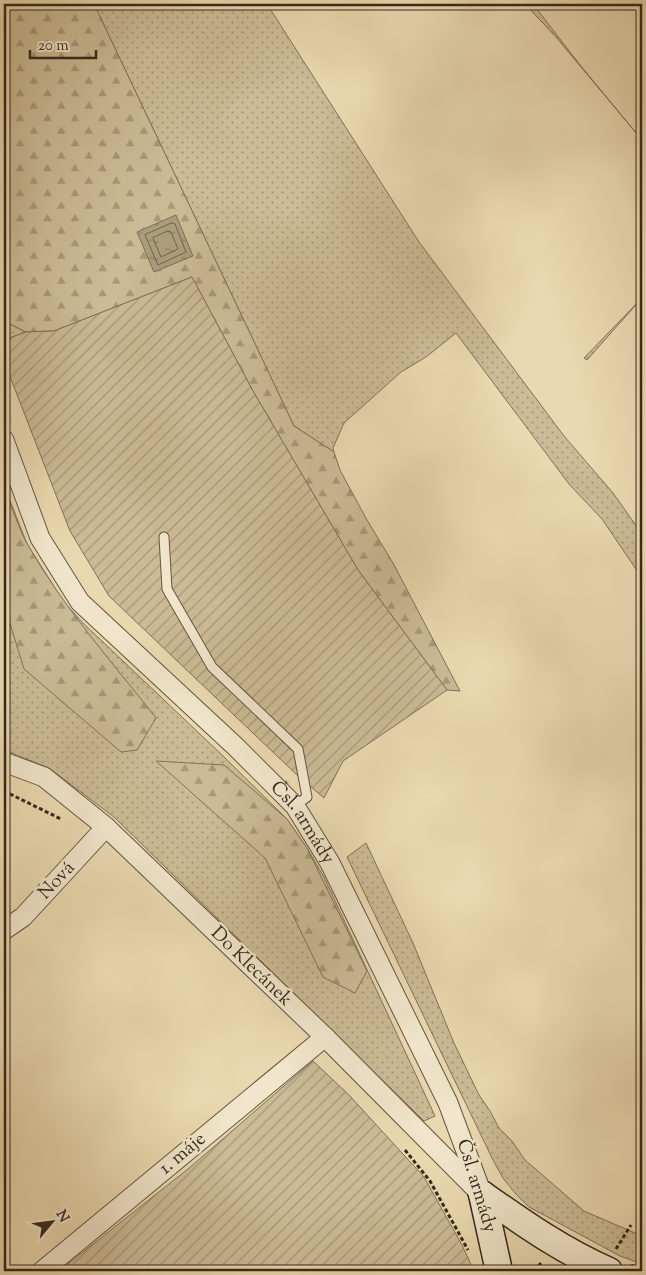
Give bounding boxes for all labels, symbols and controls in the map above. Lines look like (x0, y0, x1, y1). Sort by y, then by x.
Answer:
scale bar (30, 28, 96, 60)
text: 20 m (38, 36, 69, 57)
street label: Čsl. armády (264, 775, 341, 870)
street label: Nová (32, 856, 82, 906)
street label: Do Klecánek (204, 921, 298, 1014)
street label: 1. máje (154, 1126, 212, 1182)
street label: Čsl. armády (449, 1136, 503, 1237)
north arrow (28, 1198, 78, 1248)
text: N (50, 1207, 73, 1226)

